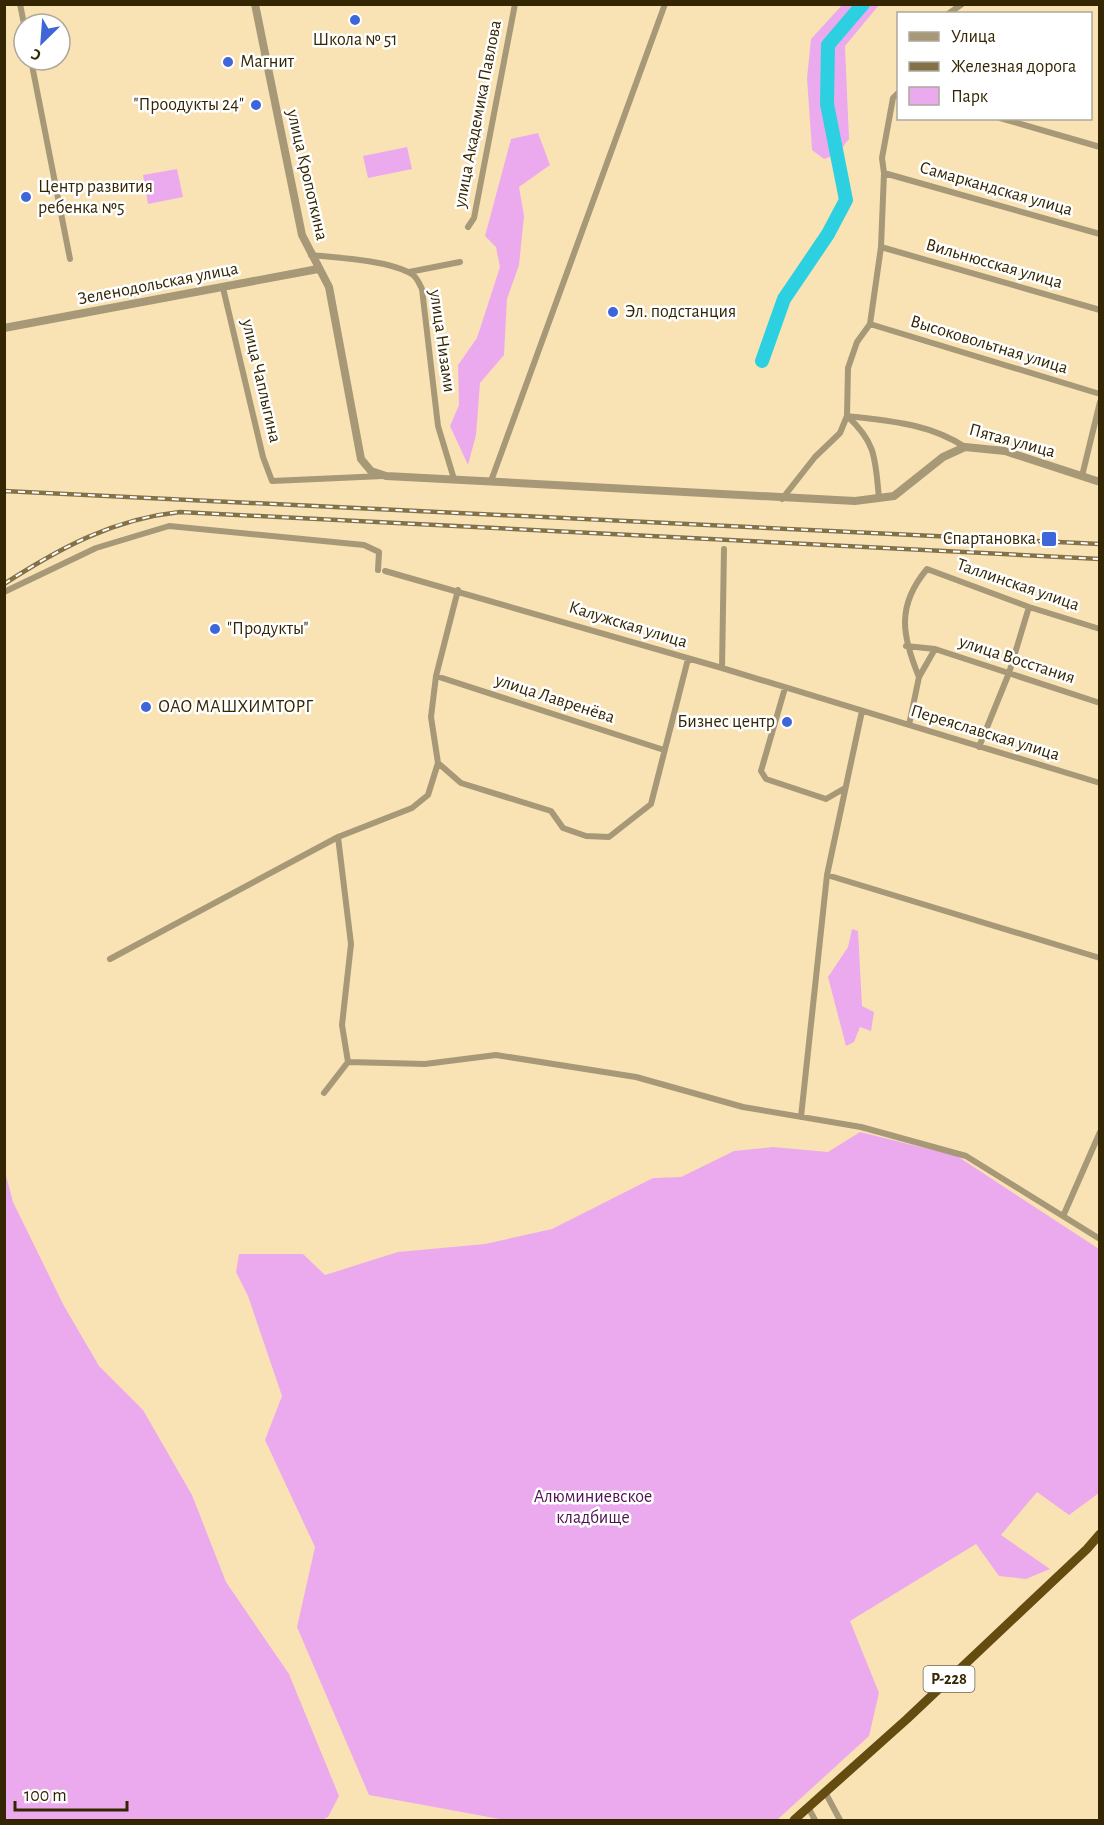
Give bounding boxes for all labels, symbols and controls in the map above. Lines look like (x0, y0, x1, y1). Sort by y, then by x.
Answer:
north arrow (12, 12, 72, 72)
legend (897, 12, 1092, 120)
marker: Школа № 51 (348, 13, 362, 27)
street label: улица Академика Павлова (451, 19, 505, 210)
text: Улица (951, 28, 996, 46)
place label: Школа № 51 (312, 31, 398, 49)
text: С (29, 46, 43, 64)
place label: Магнит (240, 53, 295, 71)
marker: Магнит (221, 55, 235, 69)
text: Железная дорога (951, 58, 1076, 76)
text: Парк (951, 88, 989, 106)
place label: "Проодукты 24" (133, 96, 244, 114)
marker: "Проодукты 24" (249, 98, 263, 112)
street label: улица Кропоткина (283, 107, 331, 242)
street label: Самаркандская улица (917, 159, 1075, 219)
place label: Центр развития ребенка №5 (38, 178, 153, 217)
marker: Центр развития ребенка №5 (19, 190, 33, 204)
street label: Вильнюсская улица (924, 236, 1064, 292)
street label: Зеленодольская улица (76, 260, 240, 308)
street label: улица Низами (426, 287, 458, 394)
place label: Эл. подстанция (625, 303, 736, 321)
marker: Эл. подстанция (606, 305, 620, 319)
street label: Высоковольтная улица (908, 312, 1070, 378)
street label: улица Чаплыгина (238, 317, 284, 444)
street label: Пятая улица (967, 421, 1057, 461)
place label: Спартановка (943, 530, 1036, 548)
marker: Спартановка (1040, 530, 1058, 548)
street label: Таллинская улица (954, 556, 1082, 614)
street label: Калужская улица (567, 598, 689, 652)
place label: "Продукты" (227, 620, 309, 638)
marker: "Продукты" (208, 622, 222, 636)
street label: улица Восстания (956, 632, 1077, 687)
street label: улица Лавренёва (492, 671, 617, 727)
place label: ОАО МАШХИМТОРГ (158, 698, 313, 716)
marker: ОАО МАШХИМТОРГ (139, 700, 153, 714)
street label: Переяславская улица (908, 702, 1062, 764)
place label: Бизнес центр (677, 713, 775, 731)
marker: Бизнес центр (780, 715, 794, 729)
park label: Алюминиевское кладбище (534, 1488, 652, 1527)
road number: Р-228 (924, 1666, 974, 1692)
scale bar (15, 1774, 128, 1812)
text: 100 m (24, 1787, 67, 1805)

